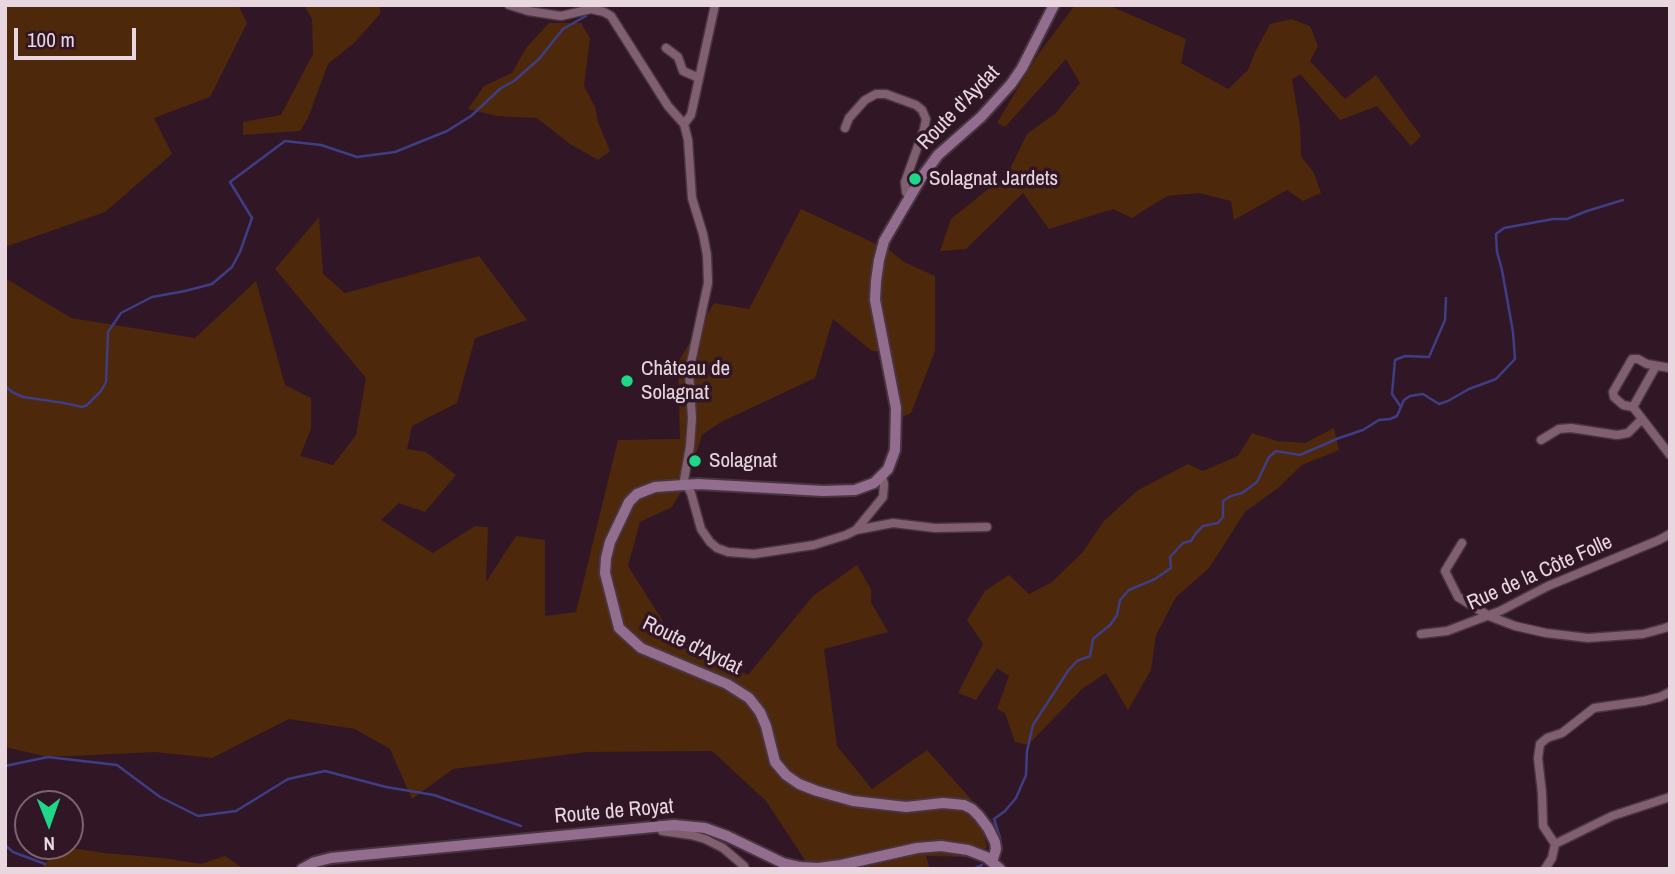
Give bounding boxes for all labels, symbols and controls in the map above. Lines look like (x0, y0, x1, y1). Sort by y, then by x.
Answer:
scale bar (18, 14, 140, 58)
text: 100 m (27, 25, 75, 54)
street label: Route d'Aydat (913, 61, 1005, 155)
place label: Solagnat Jardets (929, 166, 1058, 192)
marker: Solagnat Jardets (907, 171, 923, 187)
place label: Château de Solagnat (641, 356, 730, 406)
marker: Château de Solagnat (619, 373, 635, 389)
place label: Solagnat (709, 448, 777, 474)
marker: Solagnat (687, 453, 703, 469)
street label: Rue de la Côte Folle (1464, 530, 1616, 616)
street label: Route d'Aydat (638, 611, 746, 681)
north arrow (14, 790, 84, 860)
street label: Route de Royat (553, 794, 675, 830)
text: N (43, 831, 55, 857)

